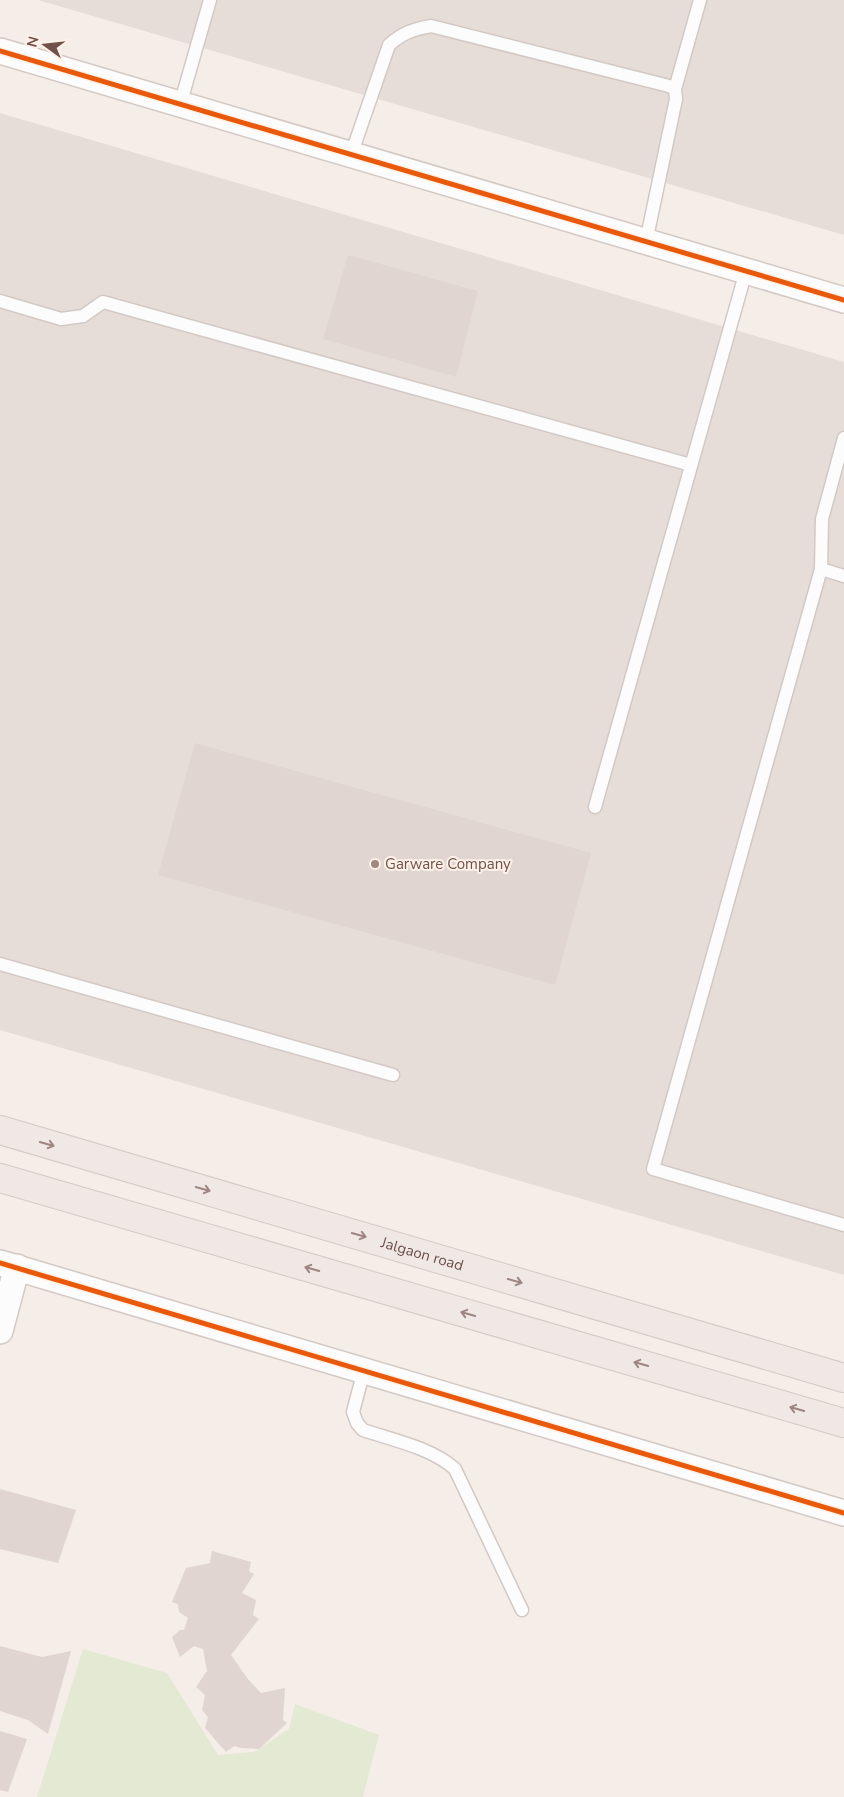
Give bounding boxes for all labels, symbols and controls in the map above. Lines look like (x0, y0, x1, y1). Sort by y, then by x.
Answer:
north arrow (20, 20, 70, 70)
text: N (22, 34, 43, 49)
place label: Garware Company (385, 854, 511, 874)
marker: Garware Company (369, 858, 381, 870)
one-way arrow (38, 1139, 54, 1149)
one-way arrow (194, 1184, 210, 1194)
one-way arrow (350, 1230, 366, 1240)
street label: Jalgaon road (378, 1232, 466, 1276)
one-way arrow (305, 1263, 321, 1273)
one-way arrow (506, 1276, 522, 1286)
one-way arrow (461, 1308, 477, 1318)
one-way arrow (634, 1359, 650, 1368)
one-way arrow (790, 1404, 806, 1414)

